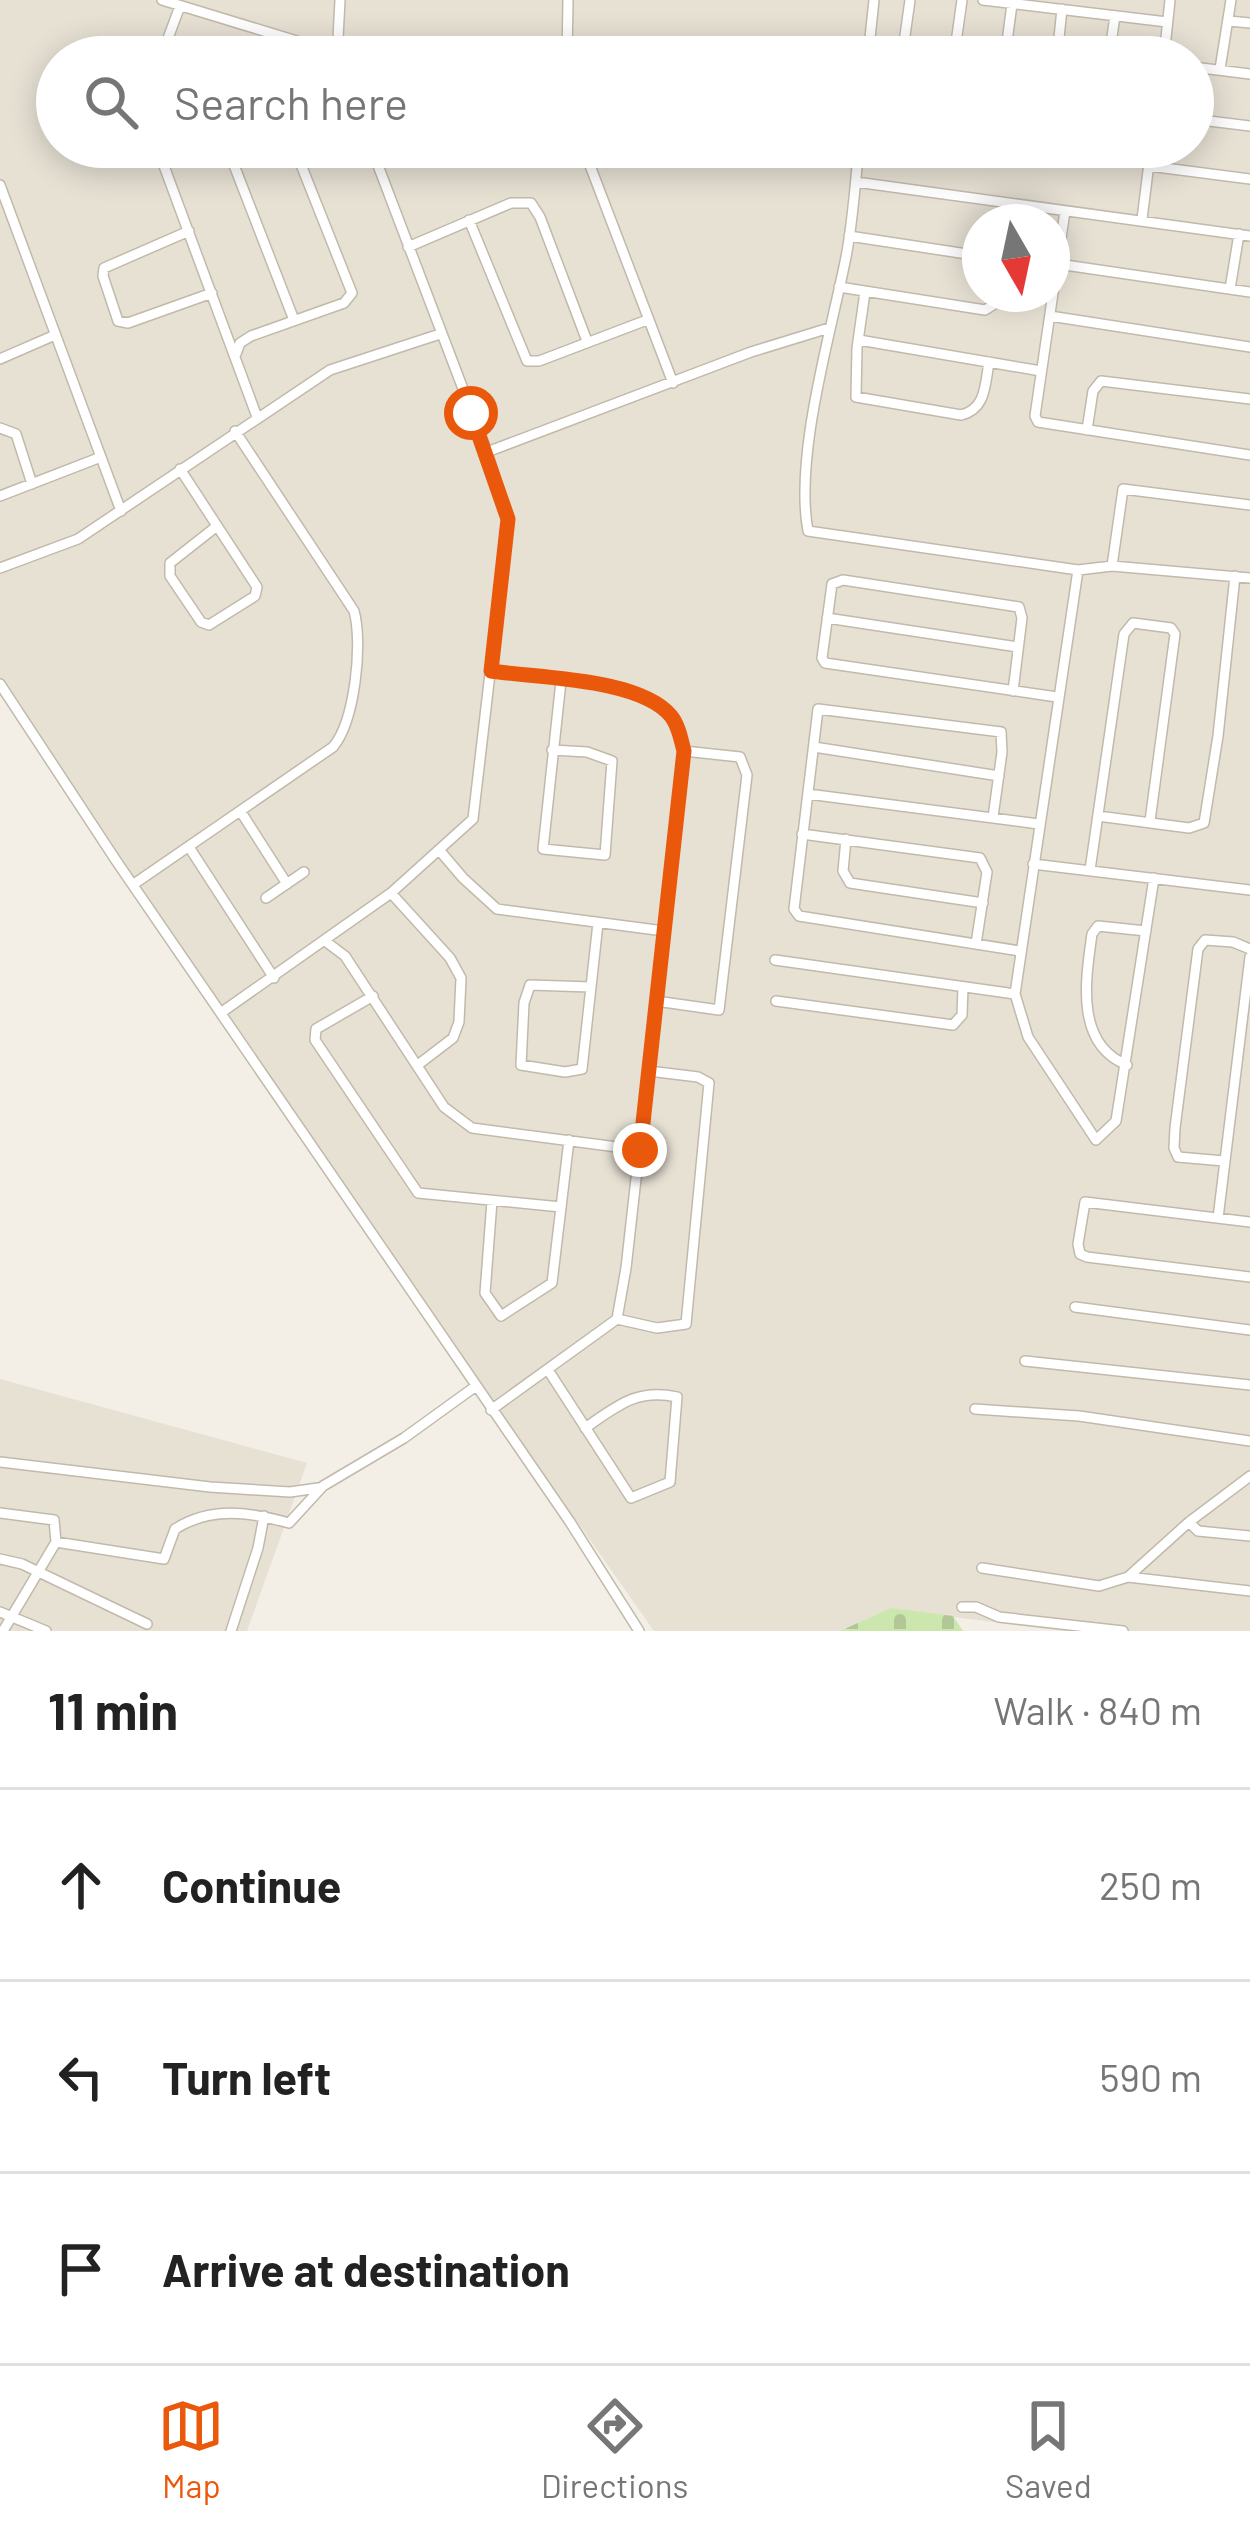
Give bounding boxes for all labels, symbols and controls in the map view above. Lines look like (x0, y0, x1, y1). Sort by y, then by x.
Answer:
search box (36, 36, 1214, 168)
icon: search (78, 69, 144, 135)
text: Search here (174, 75, 408, 129)
north arrow (962, 204, 1070, 312)
route start (444, 386, 498, 440)
route end (613, 1123, 667, 1177)
text: 11 min (48, 1679, 178, 1740)
text: Walk · 840 m (993, 1686, 1202, 1733)
icon: ahead (48, 1852, 114, 1918)
text: Continue (162, 1858, 341, 1912)
text: 250 m (1099, 1861, 1202, 1908)
icon: left (48, 2044, 114, 2110)
text: Turn left (162, 2050, 331, 2104)
text: 590 m (1100, 2053, 1202, 2100)
icon: arrive (48, 2236, 114, 2302)
text: Arrive at destination (162, 2242, 570, 2296)
tab: Map (158, 2393, 224, 2505)
tab: Directions (541, 2393, 688, 2505)
tab: Saved (1005, 2393, 1092, 2505)

